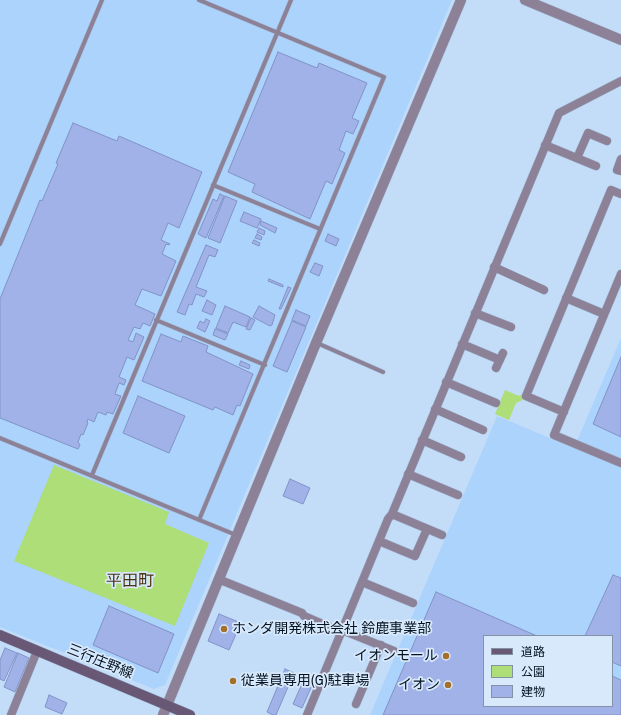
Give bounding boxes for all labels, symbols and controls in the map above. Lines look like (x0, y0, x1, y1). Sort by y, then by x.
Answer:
district label: 平田町 (106, 572, 154, 592)
place label: ホンダ開発株式会社 鈴鹿事業部 (232, 621, 431, 637)
marker: ホンダ開発株式会社 鈴鹿事業部 (219, 624, 229, 634)
legend (483, 635, 613, 707)
street label: 三行庄野線 (64, 641, 136, 683)
text: 道路 (521, 644, 545, 660)
place label: イオンモール (354, 648, 438, 664)
marker: イオンモール (441, 651, 451, 661)
text: 公園 (521, 664, 545, 680)
place label: 従業員専用(G)駐車場 (241, 673, 370, 689)
marker: 従業員専用(G)駐車場 (228, 676, 238, 686)
place label: イオン (398, 677, 440, 693)
marker: イオン (443, 680, 453, 690)
text: 建物 (521, 684, 545, 700)

